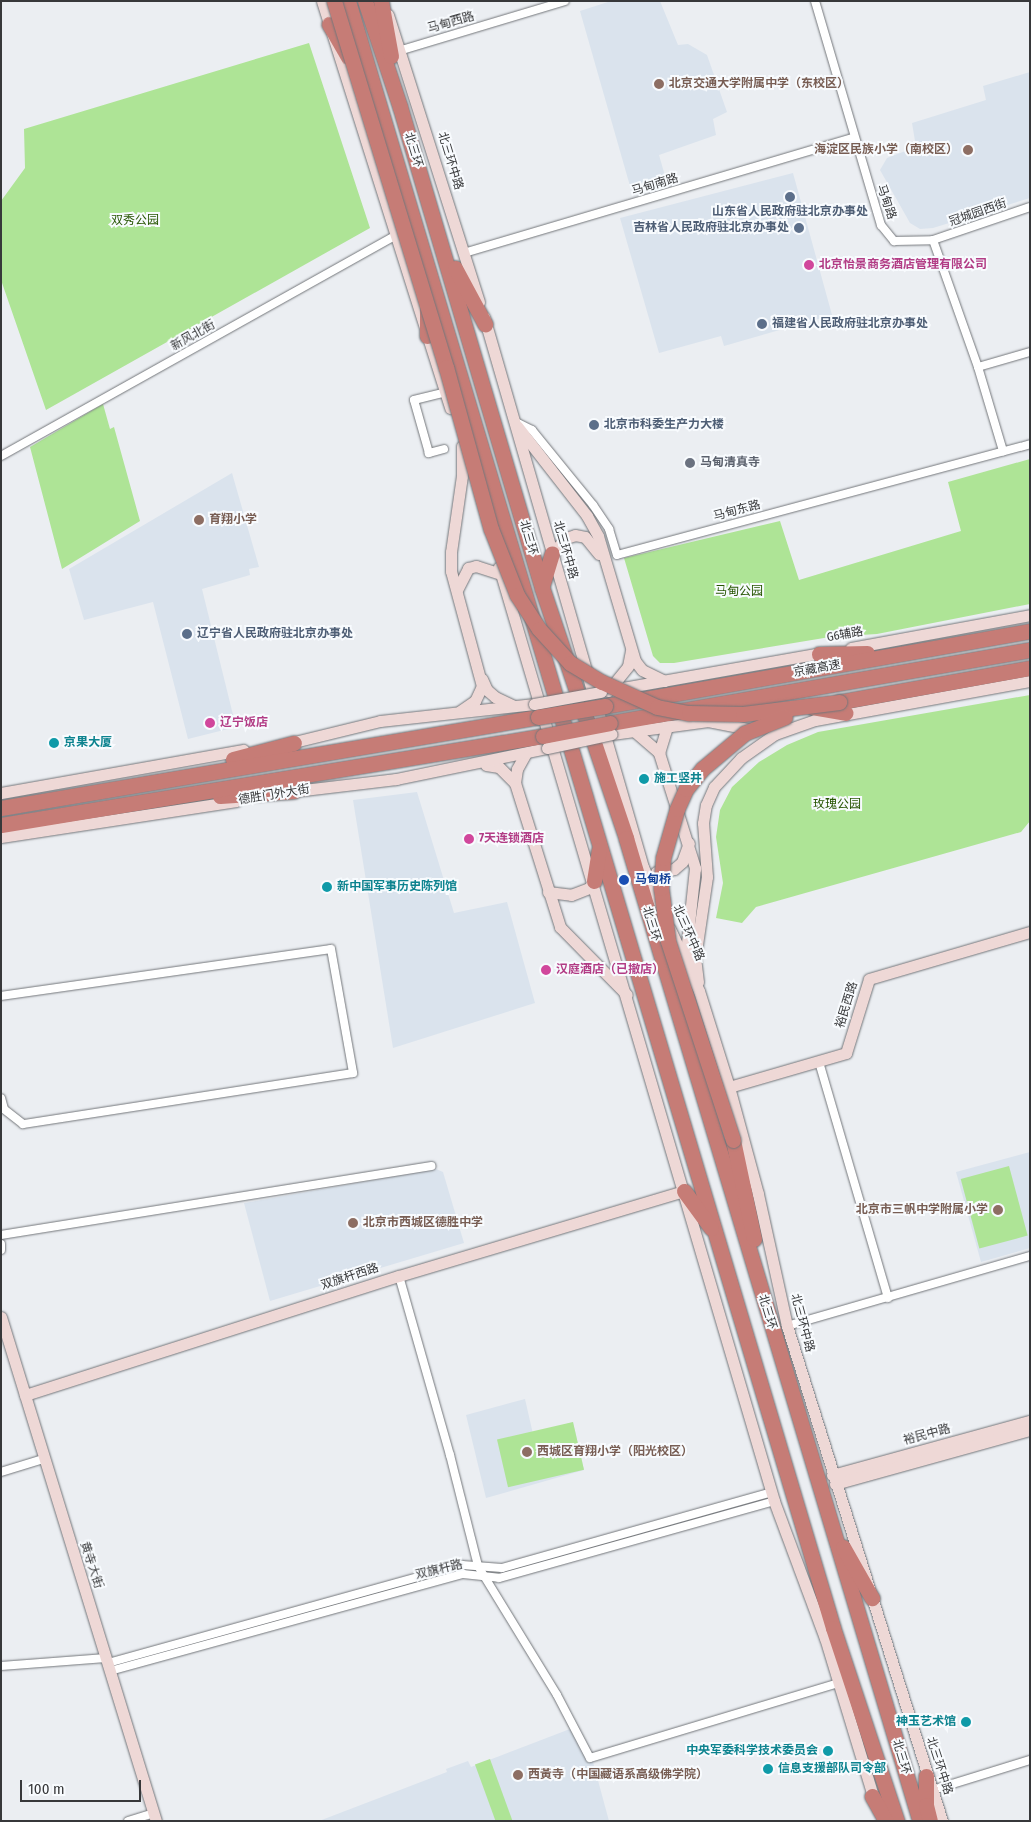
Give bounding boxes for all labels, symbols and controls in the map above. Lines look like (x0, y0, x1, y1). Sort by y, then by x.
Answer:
street label: 马甸西路 (426, 9, 476, 37)
place label: 北京交通大学附属中学（东校区） (669, 77, 849, 91)
marker: 北京交通大学附属中学（东校区） (653, 78, 665, 90)
street label: 北三环中路 (434, 130, 466, 192)
street label: 北三环 (401, 131, 425, 169)
place label: 海淀区民族小学（南校区） (814, 143, 958, 157)
marker: 海淀区民族小学（南校区） (962, 144, 974, 156)
street label: 马甸南路 (630, 171, 680, 199)
street label: 马甸路 (873, 183, 899, 221)
marker: 山东省人民政府驻北京办事处 (784, 191, 796, 203)
street label: 冠城园西街 (947, 196, 1009, 230)
place label: 山东省人民政府驻北京办事处 (712, 205, 868, 219)
park label: 双秀公园 (111, 214, 159, 228)
place label: 吉林省人民政府驻北京办事处 (633, 221, 789, 235)
marker: 吉林省人民政府驻北京办事处 (793, 222, 805, 234)
place label: 北京怡景商务酒店管理有限公司 (819, 258, 987, 272)
marker: 北京怡景商务酒店管理有限公司 (803, 259, 815, 271)
place label: 福建省人民政府驻北京办事处 (772, 317, 928, 331)
street label: 新风北街 (169, 318, 217, 354)
marker: 福建省人民政府驻北京办事处 (756, 318, 768, 330)
place label: 北京市科委生产力大楼 (604, 418, 724, 432)
marker: 北京市科委生产力大楼 (588, 419, 600, 431)
place label: 马甸清真寺 (700, 456, 760, 470)
marker: 马甸清真寺 (684, 457, 696, 469)
street label: 马甸东路 (712, 498, 762, 524)
place label: 育翔小学 (209, 513, 257, 527)
marker: 育翔小学 (193, 514, 205, 526)
street label: 北三环 (516, 519, 540, 557)
street label: 北三环中路 (550, 519, 580, 581)
park label: 马甸公园 (715, 585, 763, 599)
street label: G6辅路 (826, 625, 864, 645)
place label: 辽宁省人民政府驻北京办事处 (197, 627, 353, 641)
marker: 辽宁省人民政府驻北京办事处 (181, 628, 193, 640)
street label: 京藏高速 (792, 658, 842, 680)
place label: 辽宁饭店 (220, 716, 268, 730)
marker: 辽宁饭店 (204, 717, 216, 729)
place label: 京果大厦 (64, 736, 112, 750)
marker: 京果大厦 (48, 737, 60, 749)
place label: 施工竖井 (654, 772, 702, 786)
marker: 施工竖井 (638, 773, 650, 785)
street label: 德胜门外大街 (237, 782, 311, 808)
park label: 玫瑰公园 (813, 798, 861, 812)
place label: 7天连锁酒店 (479, 832, 544, 846)
marker: 7天连锁酒店 (463, 833, 475, 845)
marker: 马甸桥 (617, 873, 631, 887)
place label: 马甸桥 (635, 873, 671, 887)
place label: 新中国军事历史陈列馆 (337, 880, 457, 894)
marker: 新中国军事历史陈列馆 (321, 881, 333, 893)
street label: 北三环中路 (669, 903, 707, 963)
street label: 北三环 (639, 905, 663, 943)
place label: 汉庭酒店（已撤店） (556, 963, 664, 977)
marker: 汉庭酒店（已撤店） (540, 964, 552, 976)
street label: 裕民西路 (833, 980, 861, 1030)
place label: 北京市三帆中学附属小学 (856, 1203, 988, 1217)
marker: 北京市三帆中学附属小学 (992, 1204, 1004, 1216)
place label: 北京市西城区德胜中学 (363, 1216, 483, 1230)
marker: 北京市西城区德胜中学 (347, 1217, 359, 1229)
street label: 双旗杆西路 (319, 1261, 381, 1293)
street label: 北三环中路 (787, 1292, 817, 1354)
street label: 北三环 (755, 1293, 779, 1331)
street label: 裕民中路 (902, 1422, 952, 1448)
place label: 西城区育翔小学（阳光校区） (537, 1445, 693, 1459)
marker: 西城区育翔小学（阳光校区） (521, 1446, 533, 1458)
street label: 黄寺大街 (77, 1540, 105, 1590)
street label: 双旗杆路 (414, 1558, 464, 1582)
place label: 神玉艺术馆 (896, 1715, 956, 1729)
marker: 神玉艺术馆 (960, 1716, 972, 1728)
street label: 北三环中路 (923, 1735, 955, 1797)
street label: 北三环 (889, 1738, 913, 1776)
place label: 中央军委科学技术委员会 (686, 1744, 818, 1758)
marker: 中央军委科学技术委员会 (822, 1745, 834, 1757)
place label: 信息支援部队司令部 (778, 1762, 886, 1776)
marker: 信息支援部队司令部 (762, 1763, 774, 1775)
place label: 西黃寺（中国藏语系高级佛学院） (528, 1768, 708, 1782)
marker: 西黃寺（中国藏语系高级佛学院） (512, 1769, 524, 1781)
scale bar (22, 1770, 144, 1802)
text: 100 m (28, 1780, 65, 1798)

